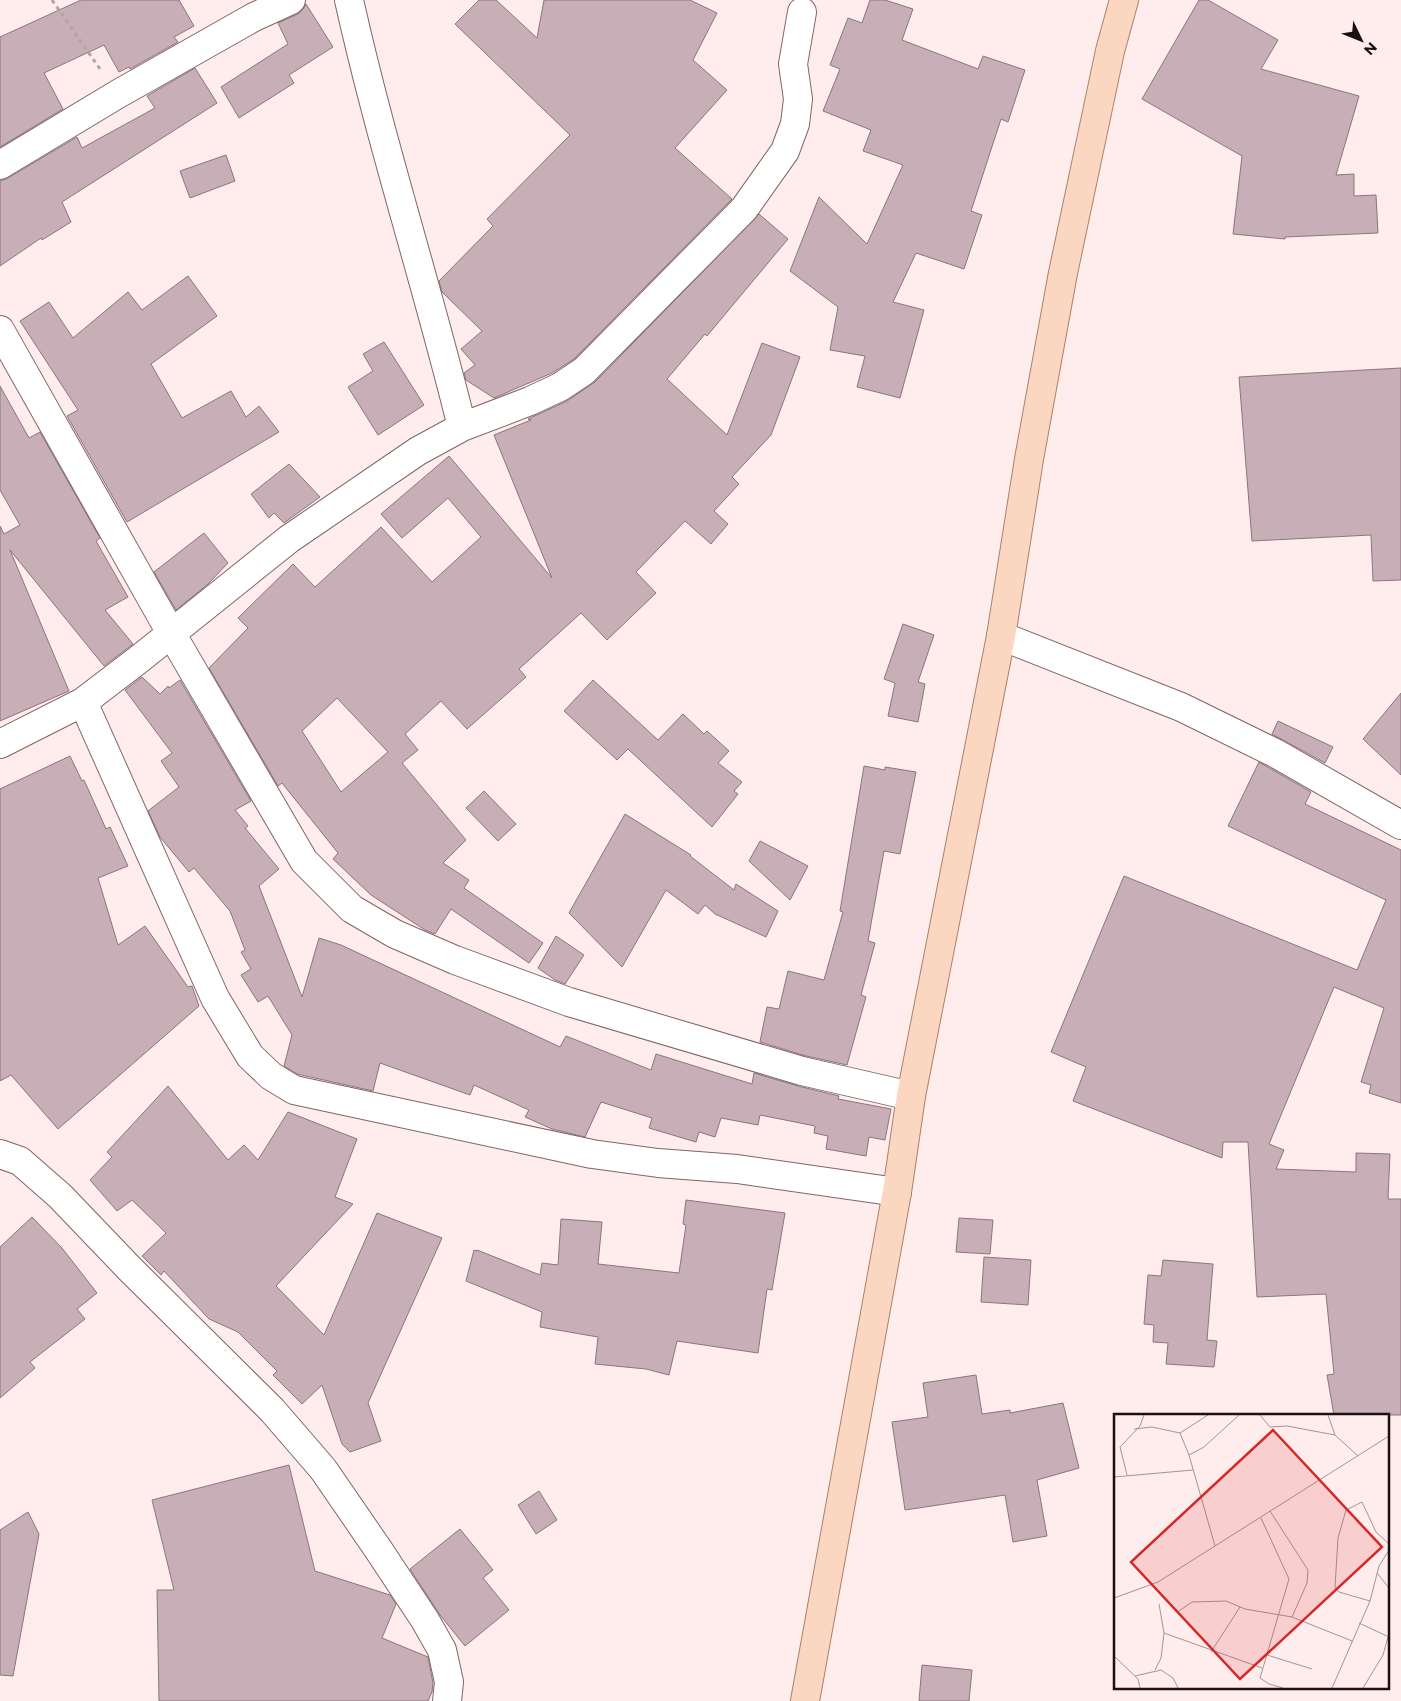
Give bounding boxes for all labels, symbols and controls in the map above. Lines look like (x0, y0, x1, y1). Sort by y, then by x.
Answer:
north arrow (1336, 15, 1386, 65)
text: N (1360, 39, 1381, 59)
inset map (1114, 1414, 1388, 1688)

